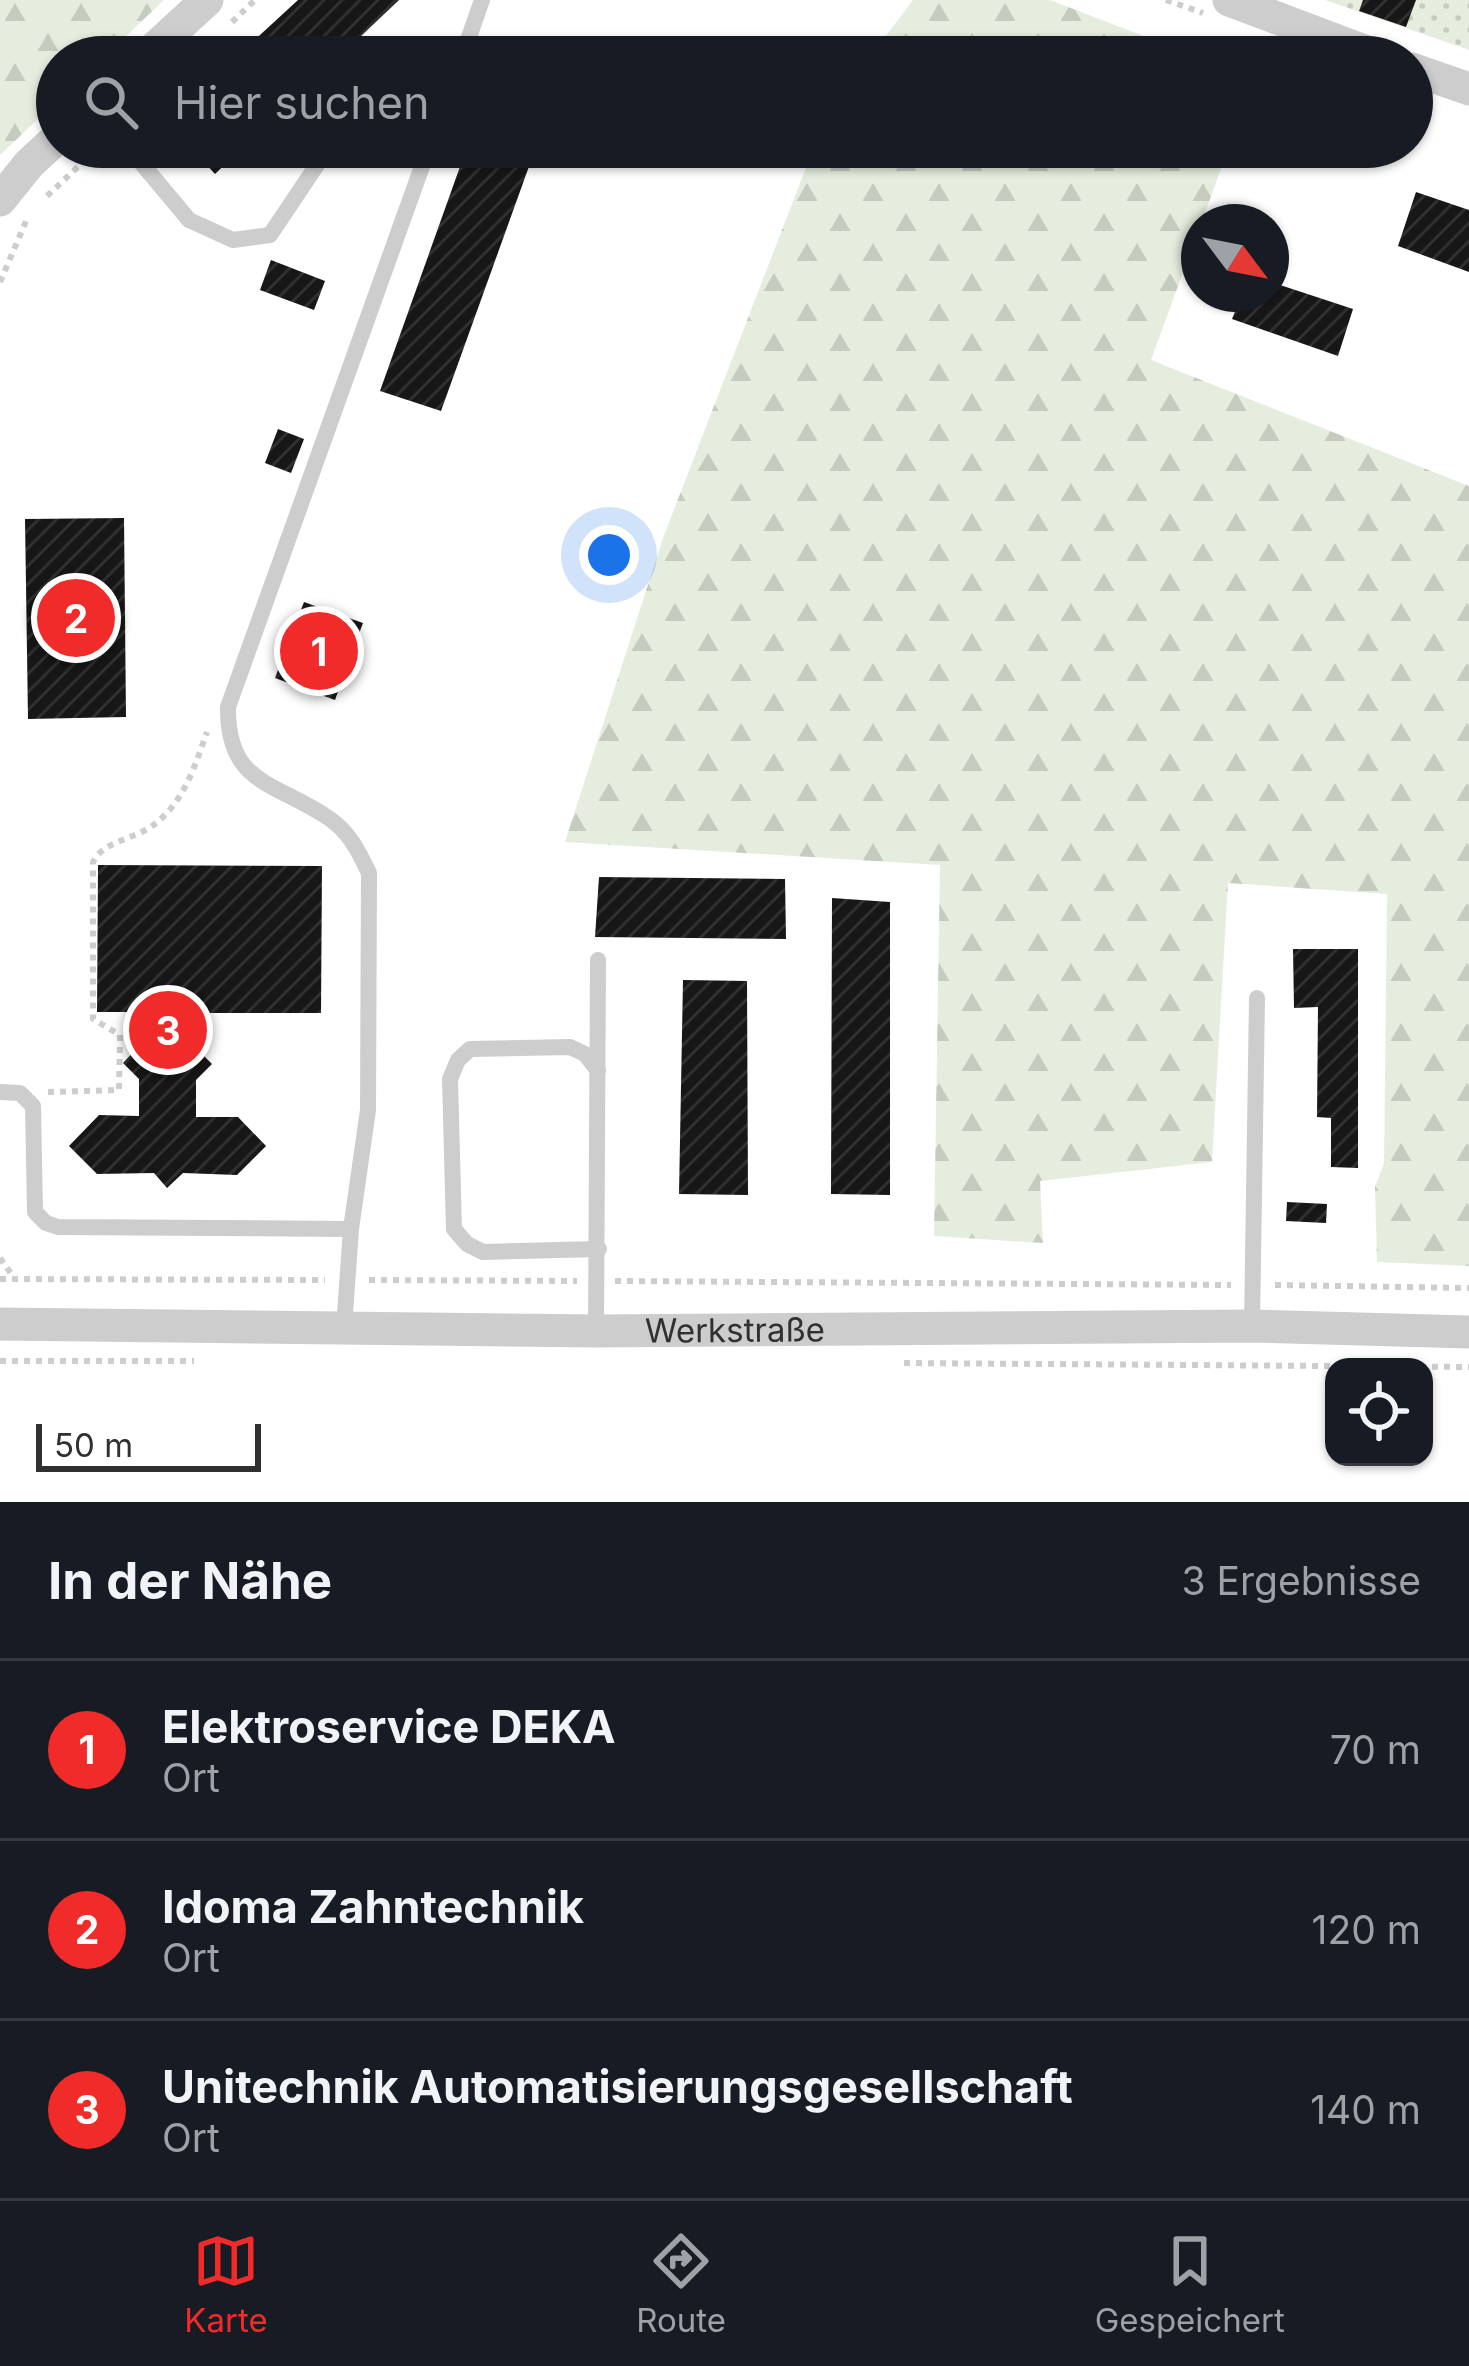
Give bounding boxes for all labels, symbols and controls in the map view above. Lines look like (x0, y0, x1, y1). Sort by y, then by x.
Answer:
search box (36, 36, 1433, 168)
icon: search (78, 69, 144, 135)
text: Hier suchen (174, 75, 430, 130)
north arrow (1181, 204, 1289, 312)
your location (579, 525, 639, 585)
pin: 2 (37, 573, 115, 663)
pin: 1 (280, 606, 358, 696)
pin: 3 (129, 985, 207, 1075)
street label: Werkstraße (645, 1309, 825, 1351)
map controls (1325, 1358, 1433, 1466)
button: locate (1325, 1358, 1433, 1466)
scale bar (36, 1418, 261, 1471)
text: 50 m (54, 1425, 133, 1465)
text: In der Nähe (48, 1550, 332, 1611)
text: 3 Ergebnisse (1182, 1557, 1421, 1604)
text: Elektroservice DEKA (162, 1699, 616, 1754)
text: 1 (79, 1726, 95, 1773)
text: 70 m (1330, 1726, 1421, 1773)
text: Ort (162, 1754, 220, 1801)
text: Idoma Zahntechnik (162, 1879, 584, 1934)
text: 2 (75, 1906, 99, 1953)
text: 120 m (1312, 1906, 1421, 1953)
text: Ort (162, 1934, 220, 1981)
text: Unitechnik Automatisierungsgesellschaft (162, 2059, 1073, 2114)
text: 3 (74, 2086, 100, 2133)
text: 140 m (1310, 2086, 1421, 2133)
text: Ort (162, 2114, 220, 2161)
tab: Karte (184, 2228, 268, 2340)
tab: Route (636, 2228, 726, 2340)
tab: Gespeichert (1095, 2228, 1285, 2340)

